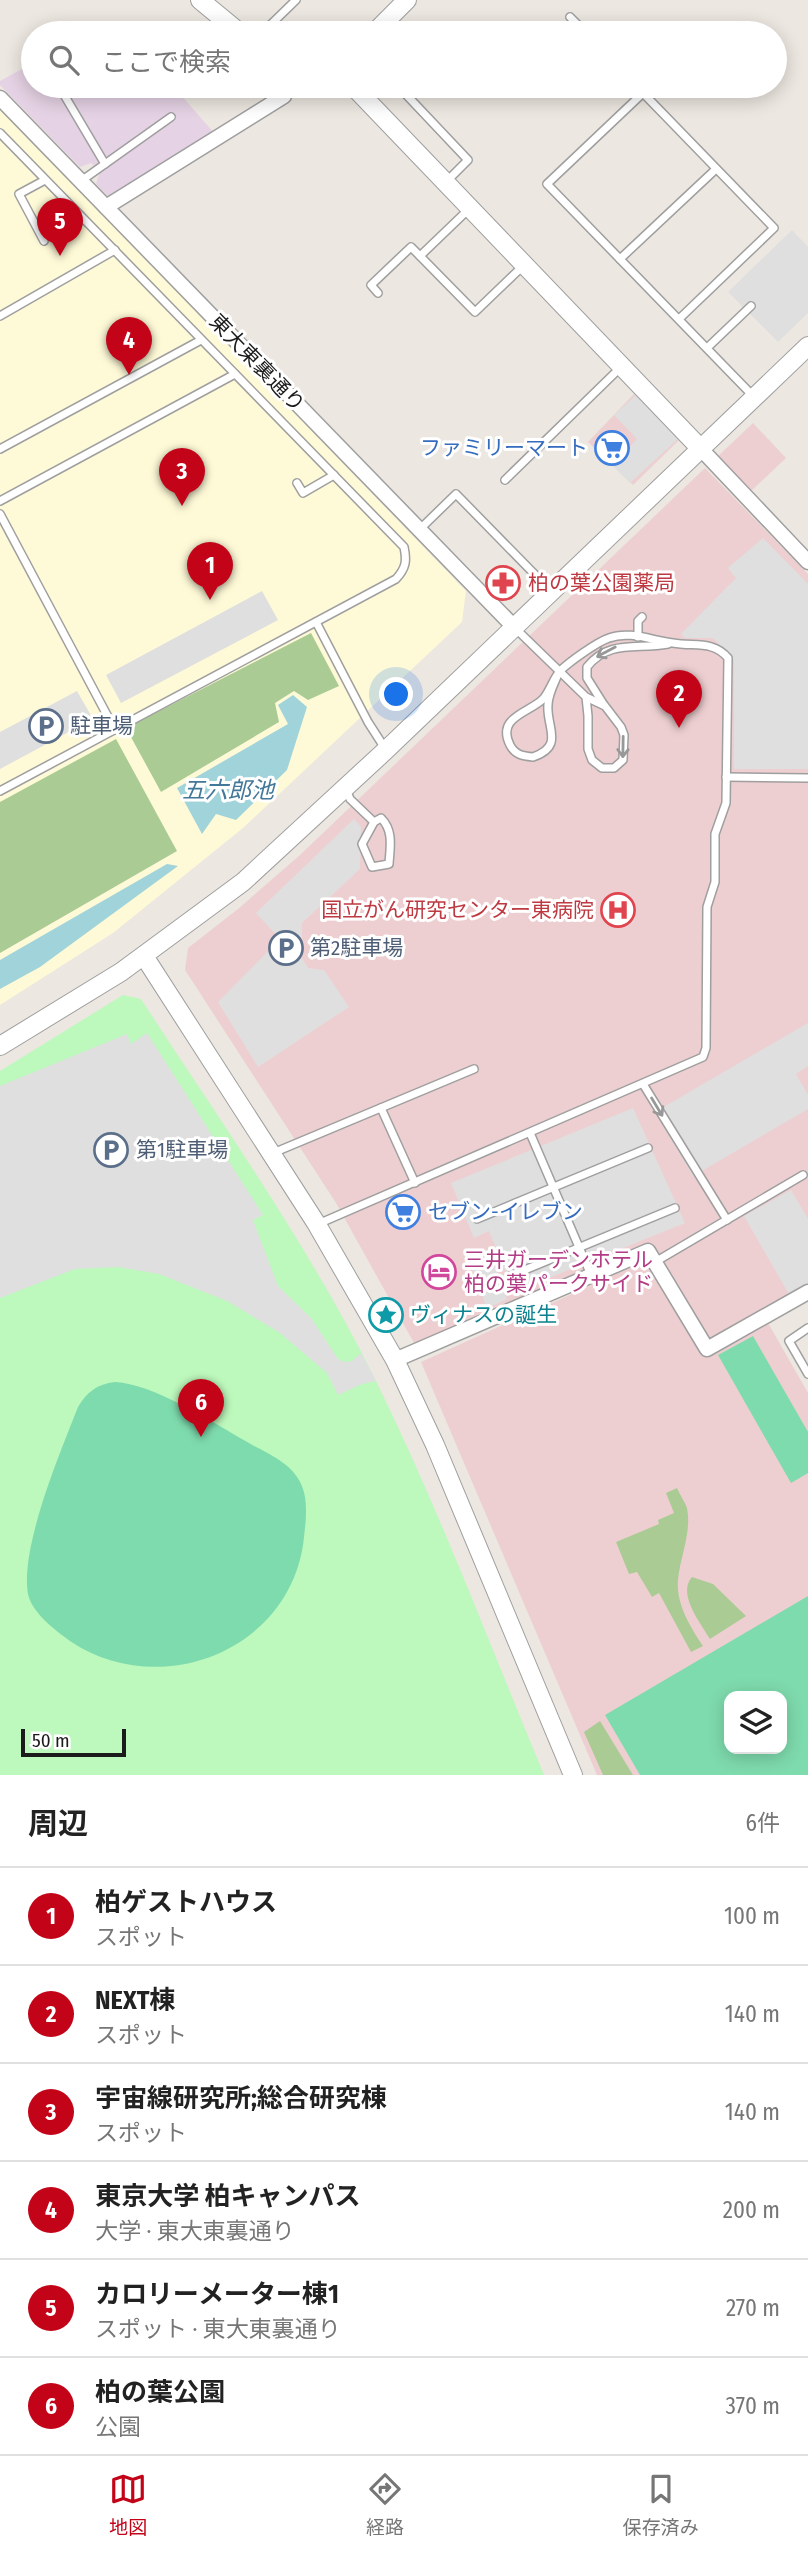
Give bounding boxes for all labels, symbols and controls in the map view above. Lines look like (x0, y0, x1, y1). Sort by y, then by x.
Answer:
search box (21, 21, 787, 98)
icon: search (45, 41, 83, 79)
text: ここで検索 (101, 47, 231, 78)
pin: 5 (37, 198, 83, 256)
street label: 東大東裏通り (204, 309, 310, 417)
pin: 4 (106, 317, 152, 375)
supermarket icon: ファミリーマート (593, 429, 631, 467)
place label: ファミリーマート (420, 435, 588, 461)
pin: 3 (159, 448, 205, 506)
pin: 1 (187, 542, 233, 600)
pharmacy icon: 柏の葉公園薬局 (484, 564, 522, 602)
place label: 柏の葉公園薬局 (528, 570, 675, 596)
one-way arrow (596, 646, 616, 660)
pin: 2 (656, 670, 702, 728)
your location (379, 677, 413, 711)
parking icon: 駐車場 (27, 707, 65, 745)
place label: 駐車場 (70, 713, 133, 739)
one-way arrow (617, 735, 630, 758)
water label: 五六郎池 (182, 776, 276, 804)
hospital icon: 国立がん研究センター東病院 (599, 891, 637, 929)
place label: 国立がん研究センター東病院 (321, 897, 594, 923)
parking icon: 第2駐車場 (267, 929, 305, 967)
place label: 第2駐車場 (310, 935, 403, 961)
one-way arrow (650, 1097, 664, 1117)
parking icon: 第1駐車場 (92, 1131, 130, 1169)
place label: 第1駐車場 (136, 1137, 228, 1163)
supermarket icon: セブン-イレブン (384, 1193, 422, 1231)
place label: セブン-イレブン (428, 1199, 583, 1225)
place label: 三井ガーデンホテル 柏の葉パークサイド (464, 1247, 653, 1297)
hotel icon: 三井ガーデンホテル 柏の葉パークサイド (420, 1253, 458, 1291)
place icon: ヴィナスの誕生 (367, 1296, 405, 1334)
place label: ヴィナスの誕生 (410, 1302, 557, 1328)
pin: 6 (178, 1379, 224, 1437)
map controls (724, 1691, 787, 1754)
button: layers (724, 1691, 787, 1754)
scale bar (21, 1726, 126, 1758)
text: 50 m (32, 1729, 70, 1752)
text: 周辺 (28, 1806, 88, 1842)
text: 6件 (746, 1809, 780, 1837)
text: 柏ゲストハウス (95, 1887, 277, 1918)
text: 1 (46, 1902, 56, 1930)
text: 100 m (724, 1902, 780, 1930)
text: スポット (95, 1923, 187, 1951)
text: NEXT棟 (95, 1985, 175, 2016)
text: 2 (46, 2000, 56, 2028)
text: 140 m (725, 2000, 780, 2028)
text: スポット (95, 2021, 187, 2049)
text: 宇宙線研究所;総合研究棟 (95, 2083, 387, 2114)
text: 3 (46, 2098, 56, 2126)
text: 140 m (725, 2098, 780, 2126)
text: スポット (95, 2119, 187, 2147)
text: 東京大学 柏キャンパス (95, 2181, 360, 2212)
text: 4 (45, 2196, 57, 2224)
text: 200 m (723, 2196, 780, 2224)
text: 大学 · 東大東裏通り (95, 2217, 295, 2245)
text: カロリーメーター棟1 (95, 2279, 339, 2310)
text: 5 (45, 2294, 57, 2322)
text: 270 m (726, 2294, 780, 2322)
text: スポット · 東大東裏通り (95, 2315, 341, 2343)
text: 柏の葉公園 (95, 2377, 225, 2408)
text: 6 (45, 2392, 57, 2420)
text: 370 m (726, 2392, 780, 2420)
text: 公園 (95, 2413, 141, 2441)
tab: 地図 (109, 2470, 147, 2539)
tab: 経路 (366, 2470, 404, 2539)
tab: 保存済み (623, 2470, 699, 2539)

